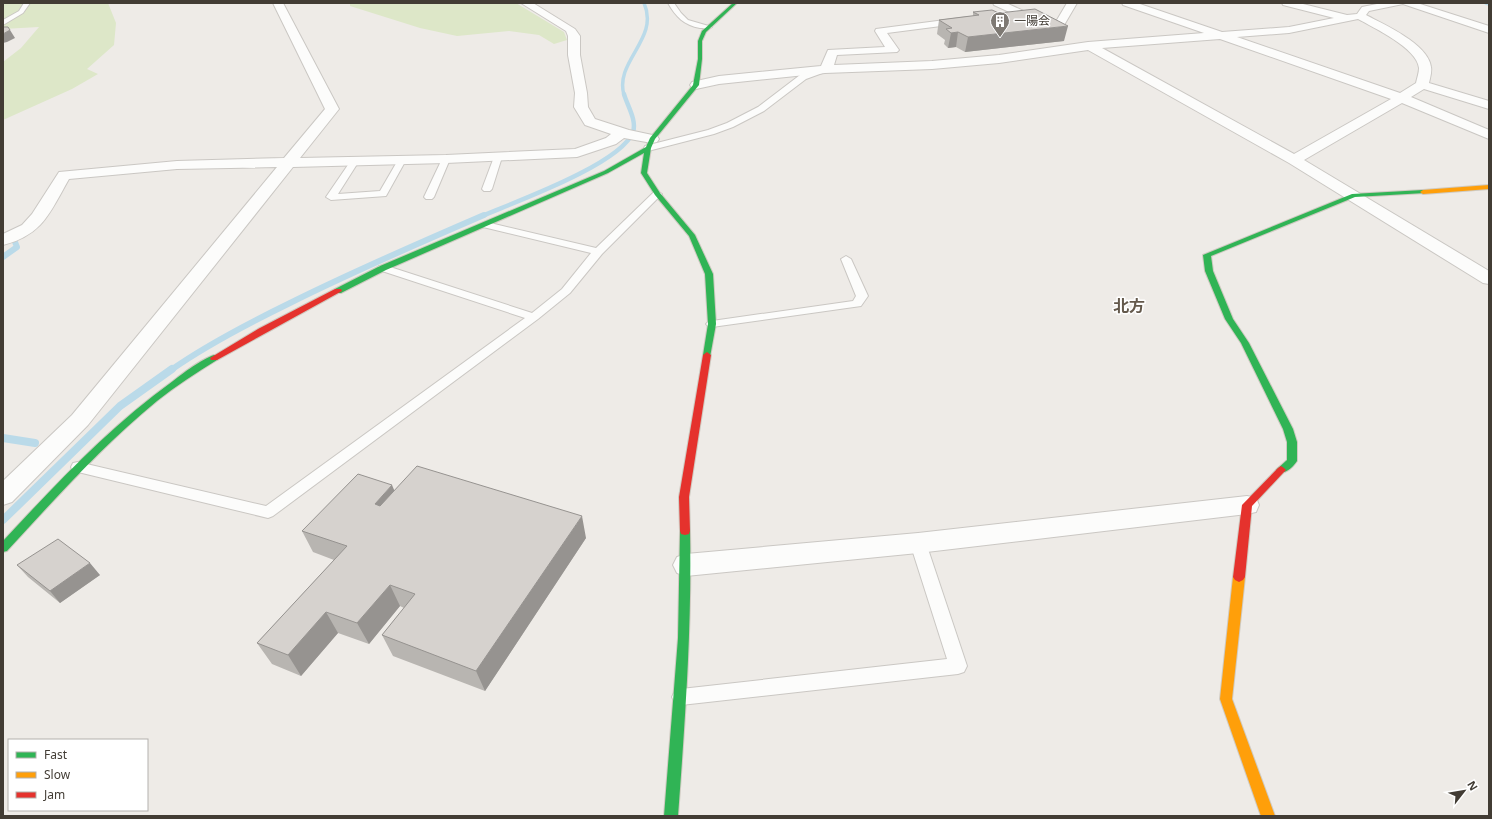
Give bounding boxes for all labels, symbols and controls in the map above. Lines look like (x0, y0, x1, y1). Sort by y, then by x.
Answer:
building icon: 一陽会 (989, 10, 1011, 38)
place label: 一陽会 (1014, 12, 1050, 29)
district label: 北方 (1113, 295, 1145, 317)
legend (8, 739, 148, 811)
text: Fast (44, 746, 68, 763)
text: Slow (44, 766, 71, 783)
north arrow (1444, 771, 1484, 811)
text: N (1464, 778, 1482, 793)
text: Jam (43, 786, 65, 803)

